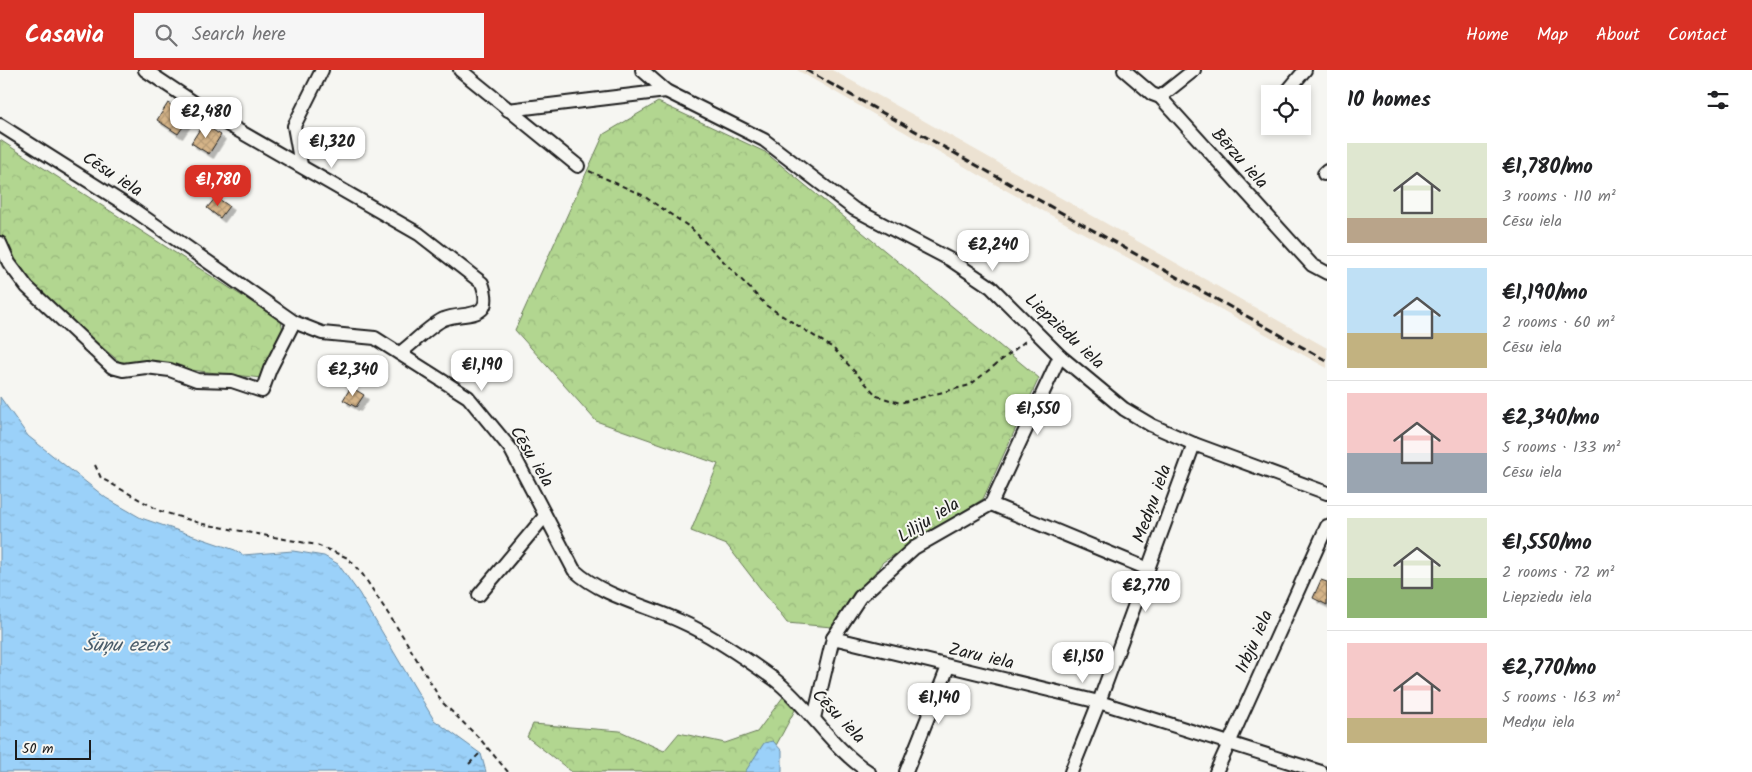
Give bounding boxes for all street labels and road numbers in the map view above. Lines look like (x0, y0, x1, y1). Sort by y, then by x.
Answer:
street label: Bērzu iela (1203, 122, 1275, 196)
street label: Cēsu iela (76, 144, 148, 206)
street label: Liepziedu iela (1017, 287, 1111, 377)
street label: Cēsu iela (501, 421, 561, 493)
street label: Medņu iela (1125, 461, 1181, 547)
street label: Liliju iela (892, 491, 966, 551)
street label: Irbju iela (1228, 606, 1282, 678)
street label: Zaru iela (945, 635, 1017, 679)
street label: Cēsu iela (804, 683, 872, 751)

